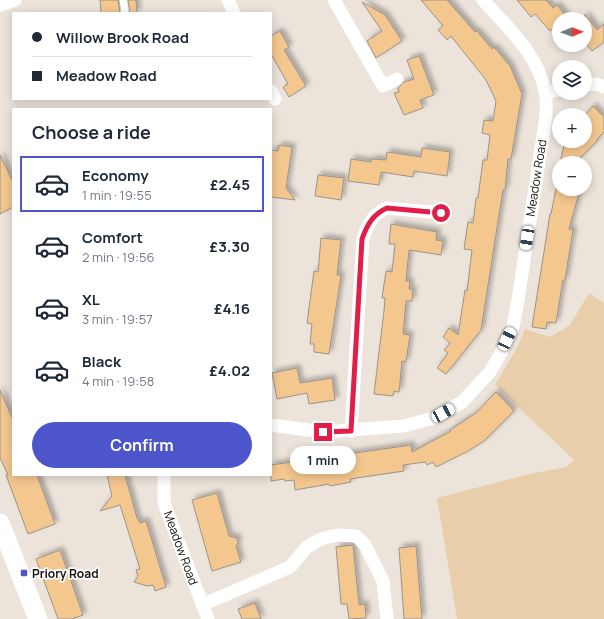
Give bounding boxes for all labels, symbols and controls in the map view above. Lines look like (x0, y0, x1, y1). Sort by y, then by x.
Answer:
north arrow (552, 12, 592, 52)
map controls (552, 12, 592, 196)
text: Willow Brook Road (56, 27, 189, 48)
button: layers (552, 60, 592, 100)
text: Meadow Road (56, 65, 157, 86)
button: + (552, 108, 592, 148)
text: Choose a ride (32, 120, 151, 144)
street label: Meadow Road (522, 138, 550, 218)
button: − (552, 156, 592, 196)
text: Economy (82, 165, 149, 186)
icon: car (34, 166, 70, 202)
text: £2.45 (210, 174, 250, 195)
text: 1 min · 19:55 (82, 186, 152, 204)
route start (432, 204, 450, 222)
car (519, 225, 535, 251)
text: Comfort (82, 227, 143, 248)
icon: car (34, 228, 70, 264)
text: £3.30 (210, 236, 250, 257)
text: 2 min · 19:56 (82, 248, 155, 266)
text: XL (82, 289, 100, 310)
icon: car (34, 290, 70, 326)
text: £4.16 (214, 298, 250, 319)
text: 3 min · 19:57 (82, 310, 153, 328)
car (496, 326, 518, 352)
text: Black (82, 351, 121, 372)
icon: car (34, 352, 70, 388)
text: £4.02 (209, 360, 250, 381)
text: 4 min · 19:58 (82, 372, 154, 390)
car (430, 402, 456, 424)
button: Confirm (32, 422, 252, 468)
route end (314, 423, 332, 441)
callout: 1 min (290, 446, 356, 474)
text: 1 min (307, 451, 339, 469)
street label: Meadow Road (160, 509, 202, 587)
place label: Priory Road (32, 565, 99, 582)
marker: Priory Road (19, 568, 29, 578)

